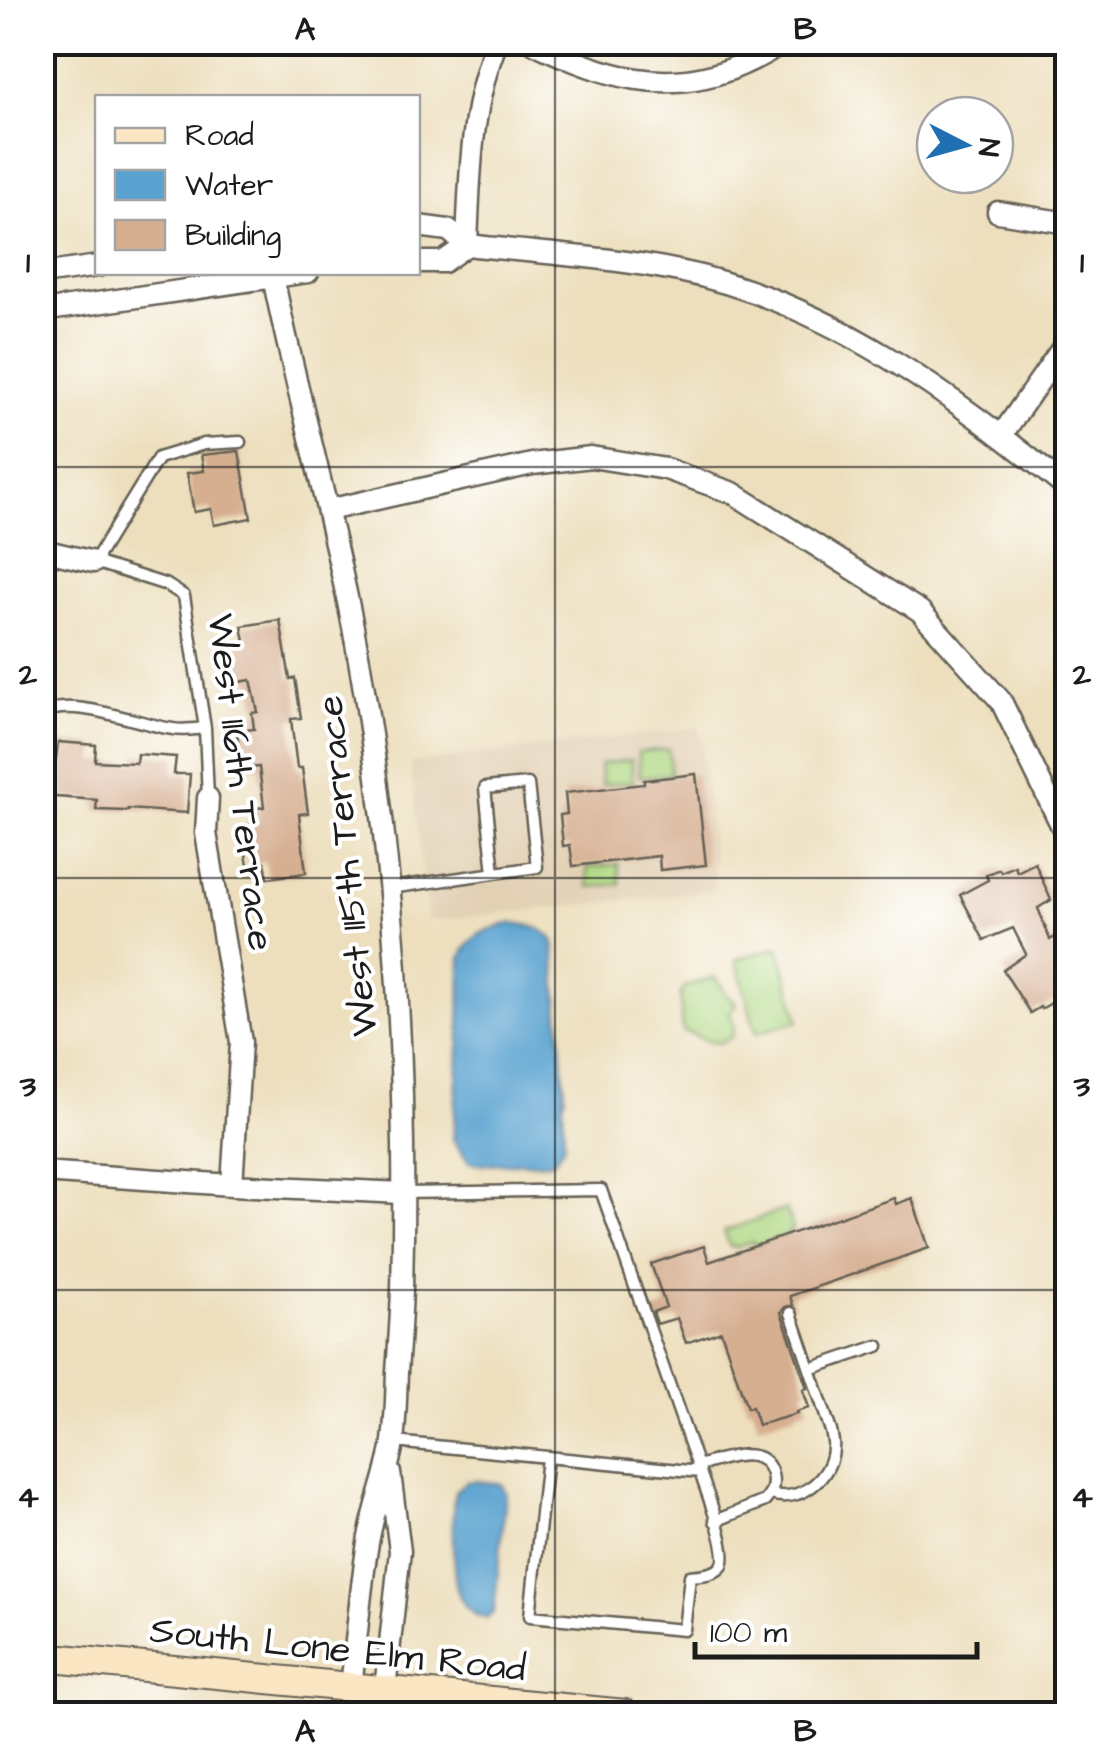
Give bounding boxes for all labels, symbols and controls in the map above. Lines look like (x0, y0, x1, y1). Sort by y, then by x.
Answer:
text: A (295, 7, 316, 52)
text: B (794, 7, 817, 52)
legend (95, 95, 420, 275)
north arrow (915, 95, 1015, 195)
text: Road (185, 115, 254, 157)
text: N (968, 137, 1009, 159)
text: Water (185, 165, 273, 207)
text: Building (185, 215, 281, 258)
text: 1 (26, 240, 30, 285)
text: 1 (1080, 240, 1084, 285)
street label: West 116th Terrace (194, 611, 286, 954)
text: 2 (18, 652, 38, 697)
text: 2 (1072, 652, 1092, 697)
street label: West 115th Terrace (304, 693, 392, 1039)
text: 3 (19, 1064, 37, 1109)
text: 3 (1073, 1064, 1091, 1109)
text: 4 (17, 1475, 39, 1520)
text: 4 (1071, 1475, 1093, 1520)
scale bar (695, 1597, 978, 1659)
street label: South Lone Elm Road (147, 1604, 528, 1696)
text: 100 m (710, 1612, 788, 1654)
text: A (295, 1709, 316, 1754)
text: B (794, 1709, 817, 1754)

